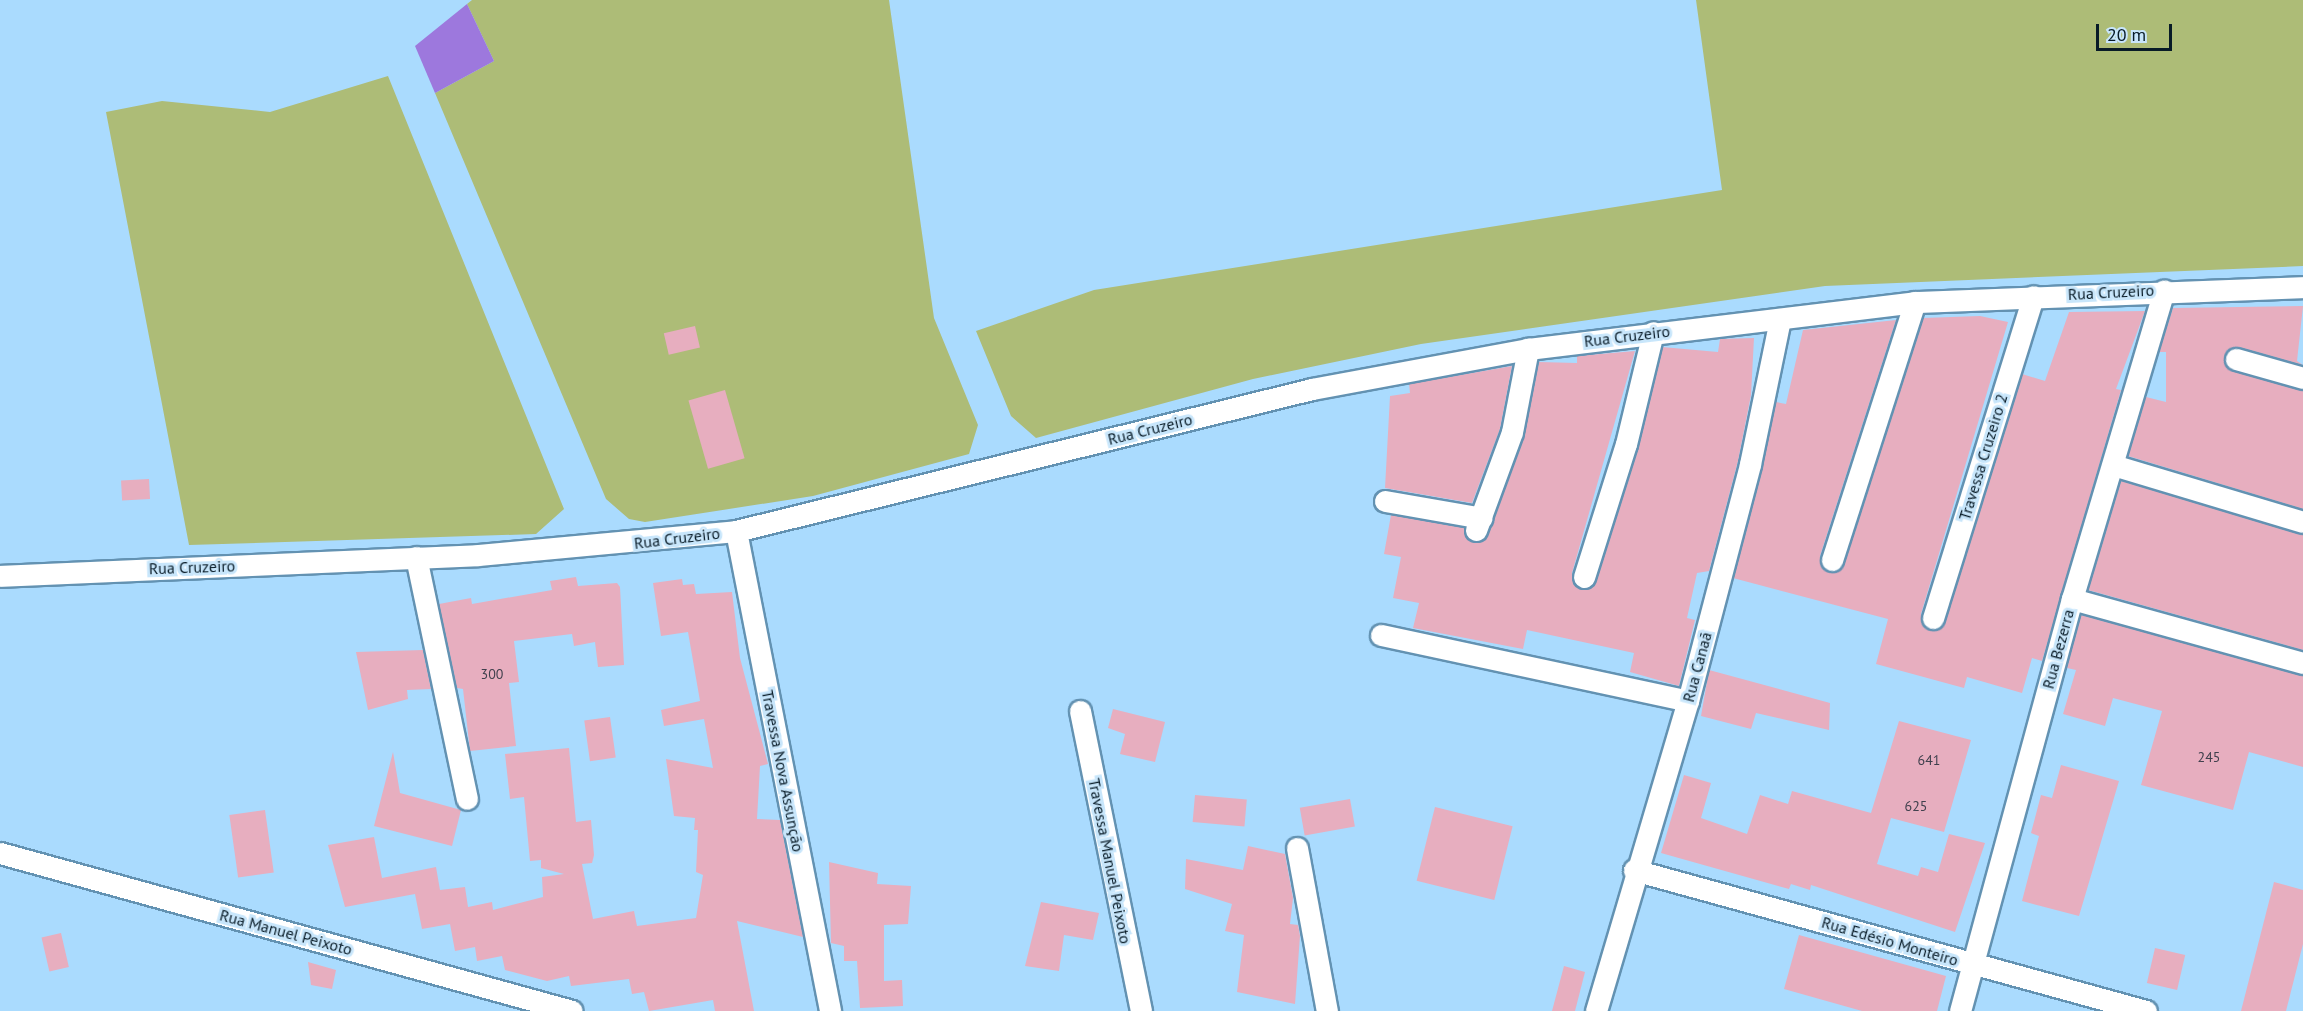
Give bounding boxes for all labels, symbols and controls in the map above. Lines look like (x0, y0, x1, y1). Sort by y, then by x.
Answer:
scale bar (2099, 12, 2176, 50)
text: 20 m (2107, 23, 2146, 46)
street label: Rua Cruzeiro (2067, 280, 2155, 304)
street label: Rua Cruzeiro (1583, 321, 1671, 351)
street label: Travessa Cruzeiro 2 (1955, 391, 2011, 523)
street label: Rua Cruzeiro (1106, 409, 1194, 449)
street label: Rua Cruzeiro (633, 523, 721, 553)
street label: Rua Cruzeiro (148, 556, 236, 578)
street label: Rua Bezerra (2038, 607, 2078, 691)
street label: Rua Canaã (1678, 630, 1716, 704)
house number: 300 (481, 666, 503, 682)
street label: Travessa Nova Assunção (758, 688, 808, 854)
house number: 245 (2198, 749, 2220, 765)
house number: 641 (1918, 752, 1940, 768)
street label: Travessa Manuel Peixoto (1085, 777, 1135, 945)
house number: 625 (1905, 798, 1927, 814)
street label: Rua Manuel Peixoto (218, 905, 354, 959)
street label: Rua Edésio Monteiro (1820, 912, 1960, 970)

